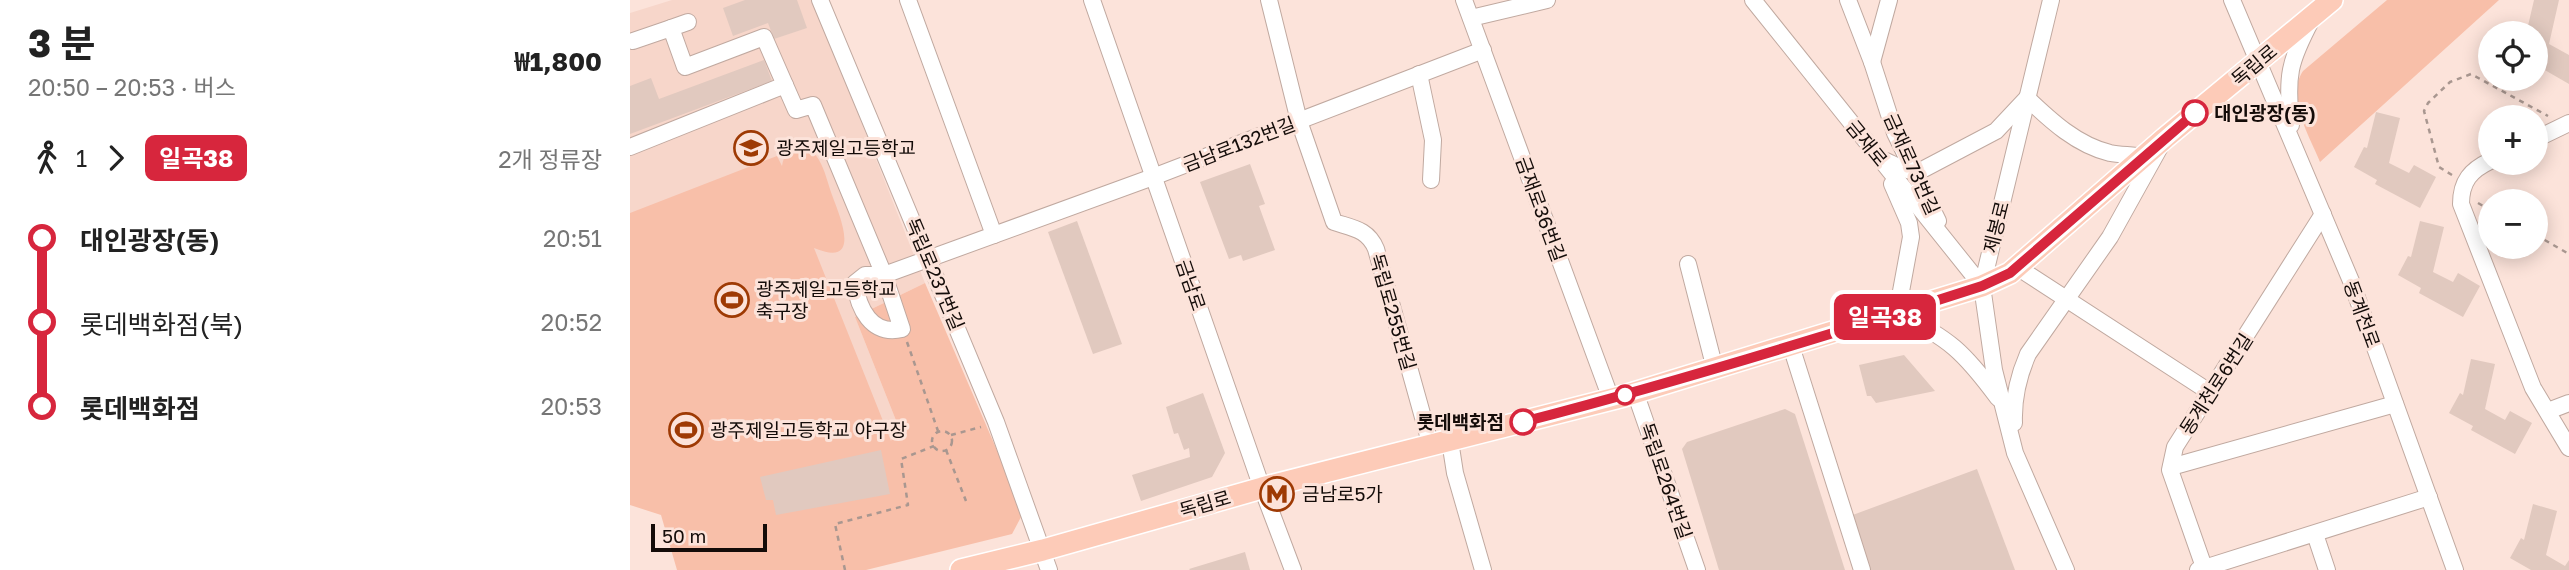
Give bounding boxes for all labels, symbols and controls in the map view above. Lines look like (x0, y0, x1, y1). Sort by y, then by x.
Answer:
text: 3 분 (28, 20, 96, 65)
map controls (2478, 21, 2548, 259)
button: locate (2478, 21, 2548, 91)
street label: 독립로 (2226, 39, 2281, 90)
text: ₩1,800 (515, 46, 602, 77)
text: 20:50 – 20:53 · 버스 (28, 73, 236, 101)
marker: 대인광장(동) (2182, 100, 2208, 126)
place label: 대인광장(동) (2214, 101, 2316, 124)
button: + (2478, 105, 2548, 175)
street label: 금재로73번길 (1880, 110, 1945, 218)
street label: 금남로132번길 (1179, 112, 1298, 176)
street label: 금재로 (1842, 115, 1893, 170)
school or university icon: 광주제일고등학교 (732, 129, 770, 167)
place label: 광주제일고등학교 (776, 136, 916, 159)
icon: walk (28, 139, 66, 177)
icon: forward (97, 139, 135, 177)
text: 일곡38 (159, 143, 233, 172)
text: 1 (76, 144, 87, 172)
text: 2개 정류장 (498, 145, 602, 173)
street label: 금재로36번길 (1512, 153, 1571, 264)
button: − (2478, 189, 2548, 259)
street label: 제봉로 (1978, 199, 2013, 255)
street label: 독립로237번길 (902, 214, 969, 333)
text: 20:51 (543, 224, 602, 252)
text: 대인광장(동) (80, 225, 219, 256)
street label: 독립로255번길 (1366, 251, 1421, 373)
street label: 금남로 (1172, 256, 1211, 313)
place label: 광주제일고등학교 축구장 (756, 277, 896, 322)
street label: 동계천로 (2340, 277, 2385, 351)
sports icon: 광주제일고등학교 축구장 (713, 281, 751, 319)
line badge: 일곡38 (1836, 294, 1934, 340)
text: 일곡38 (1848, 302, 1922, 331)
text: 20:52 (541, 308, 602, 336)
text: 롯데백화점(북) (80, 309, 243, 340)
street label: 동계천로6번길 (2174, 329, 2257, 439)
unlabelled marker (1615, 385, 1635, 405)
text: 20:53 (541, 392, 602, 420)
text: 롯데백화점 (80, 393, 200, 424)
marker: 롯데백화점 (1510, 409, 1536, 435)
place label: 롯데백화점 (1417, 410, 1504, 433)
sports icon: 광주제일고등학교 야구장 (667, 411, 705, 449)
place label: 광주제일고등학교 야구장 (710, 418, 907, 441)
street label: 독립로264번길 (1636, 420, 1697, 542)
metro station icon: 금남로5가 (1258, 475, 1296, 513)
place label: 금남로5가 (1302, 482, 1383, 505)
street label: 독립로 (1176, 485, 1233, 522)
scale bar (651, 521, 766, 553)
text: 50 m (662, 524, 706, 547)

